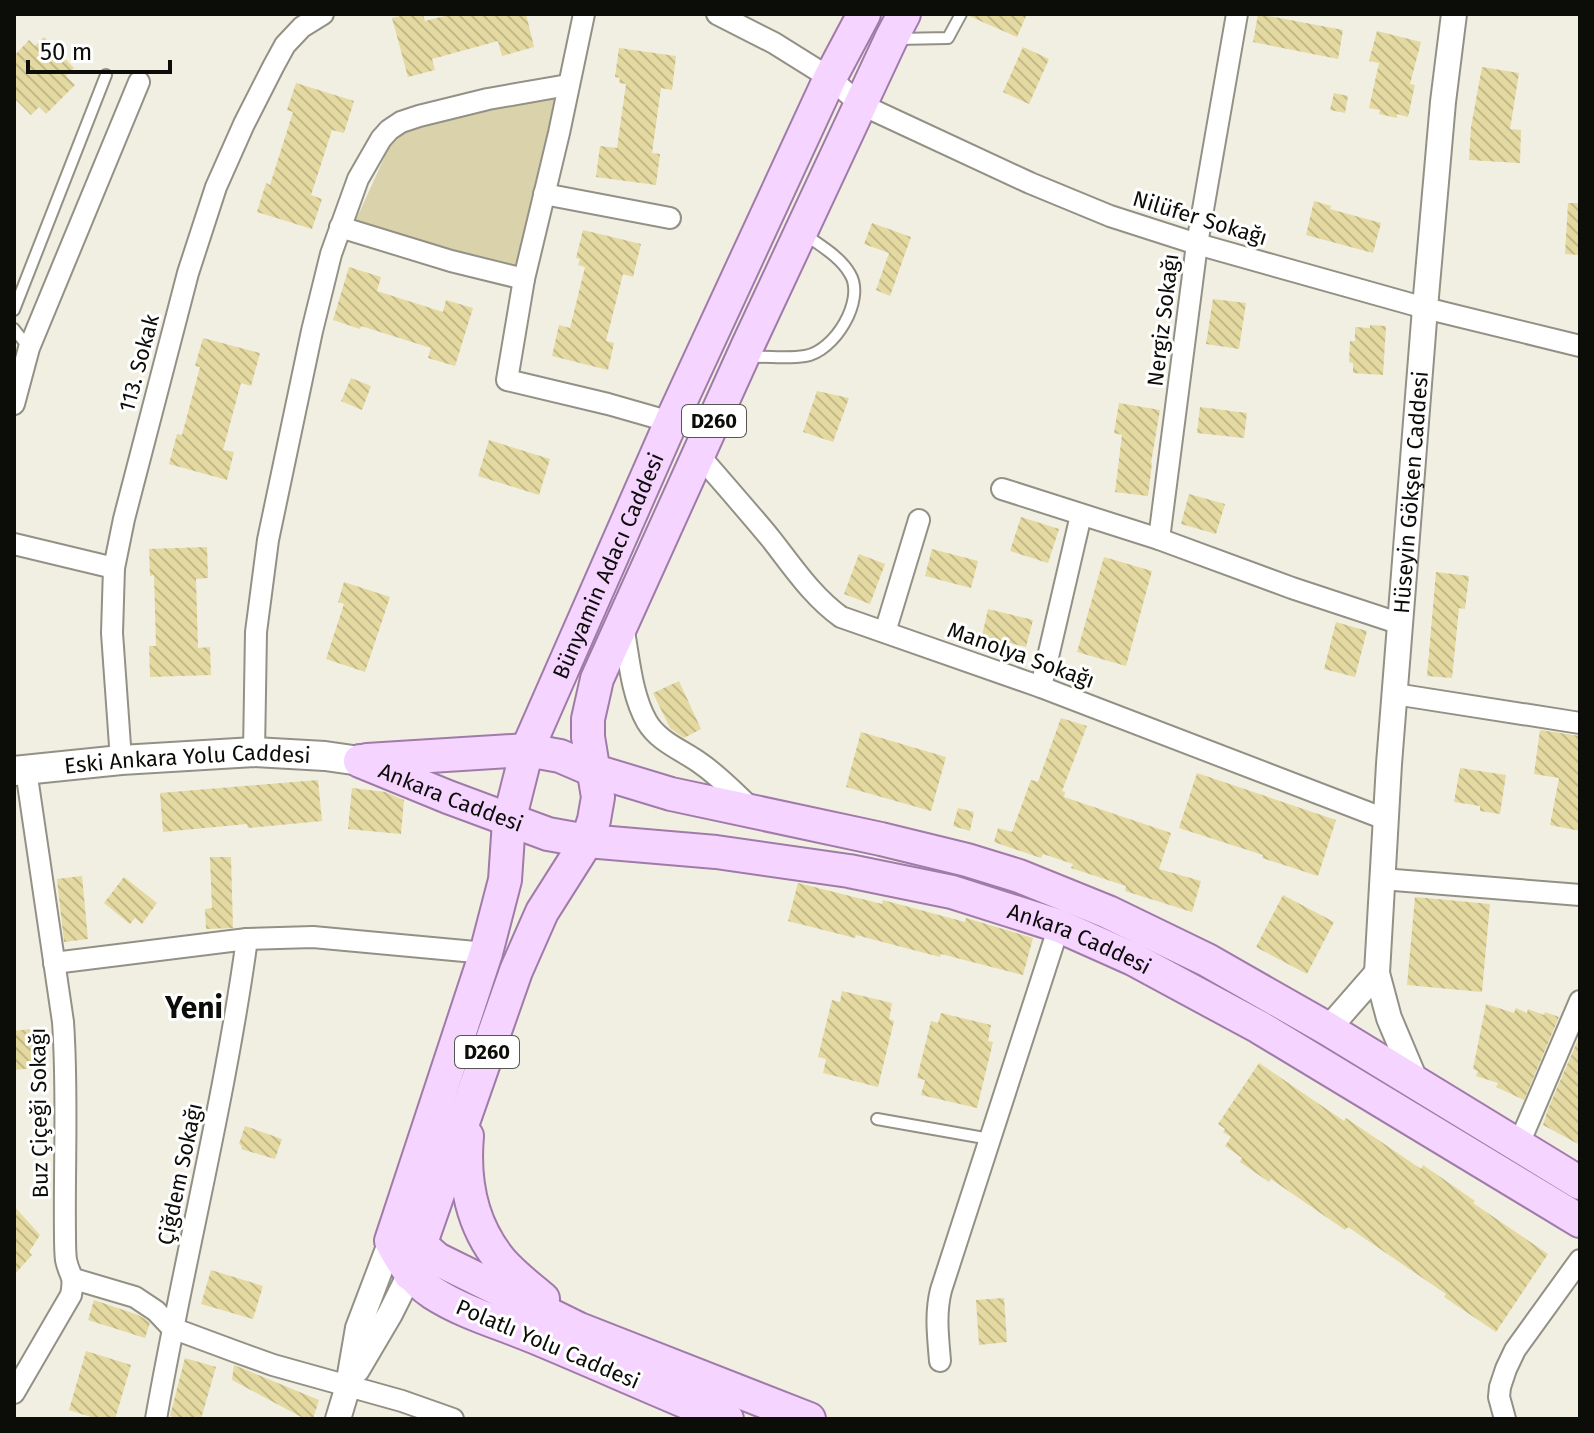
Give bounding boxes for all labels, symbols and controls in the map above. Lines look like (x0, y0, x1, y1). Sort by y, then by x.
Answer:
scale bar (28, 24, 170, 74)
text: 50 m (40, 38, 92, 66)
street label: Nilüfer Sokağı (1130, 185, 1270, 251)
street label: Nergiz Sokağı (1141, 252, 1185, 388)
street label: 113. Sokak (113, 311, 165, 415)
street label: Hüseyin Gökşen Caddesi (1387, 370, 1433, 615)
road number: D260 (682, 405, 746, 437)
street label: Bünyamin Adacı Caddesi (546, 448, 669, 683)
street label: Manolya Sokağı (944, 616, 1098, 694)
street label: Eski Ankara Yolu Caddesi (63, 738, 311, 779)
street label: Ankara Caddesi (375, 757, 527, 837)
street label: Ankara Caddesi (1004, 897, 1156, 980)
district label: Yeni (164, 990, 223, 1026)
street label: Buz Çiçeği Sokağı (24, 1027, 55, 1199)
road number: D260 (455, 1036, 519, 1068)
street label: Çiğdem Sokağı (152, 1100, 209, 1248)
street label: Polatlı Yolu Caddesi (452, 1293, 644, 1395)

